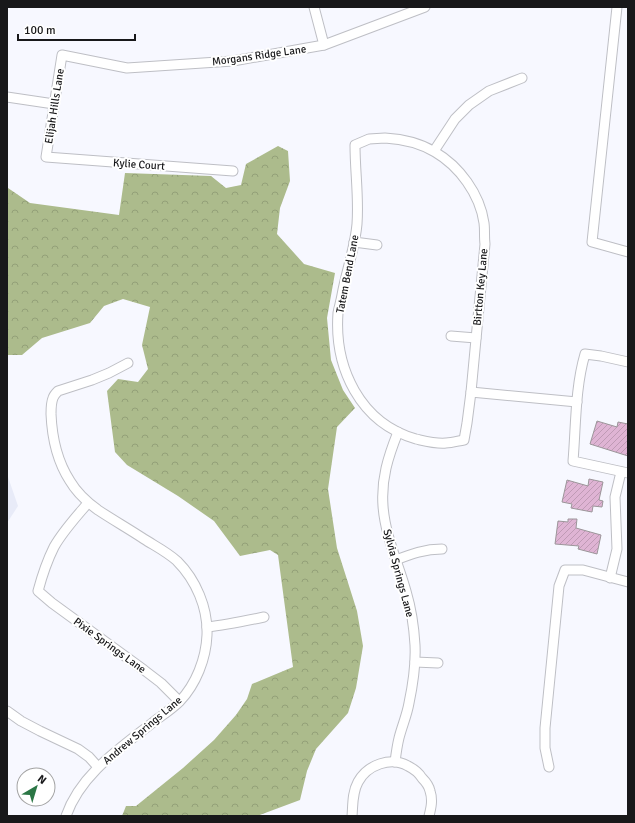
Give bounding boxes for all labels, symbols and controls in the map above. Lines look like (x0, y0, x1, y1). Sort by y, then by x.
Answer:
scale bar (18, 16, 135, 42)
text: 100 m (24, 23, 56, 38)
street label: Morgans Ridge Lane (211, 42, 307, 69)
street label: Elijah Hills Lane (42, 67, 67, 145)
street label: Kylie Court (113, 156, 166, 173)
street label: Tatem Bend Lane (334, 234, 361, 314)
street label: Birtton Key Lane (471, 248, 490, 326)
street label: Sylvia Springs Lane (380, 528, 417, 619)
street label: Pixie Springs Lane (71, 615, 148, 676)
street label: Andrew Springs Lane (100, 694, 184, 767)
north arrow (16, 767, 56, 807)
text: N (35, 772, 49, 787)

